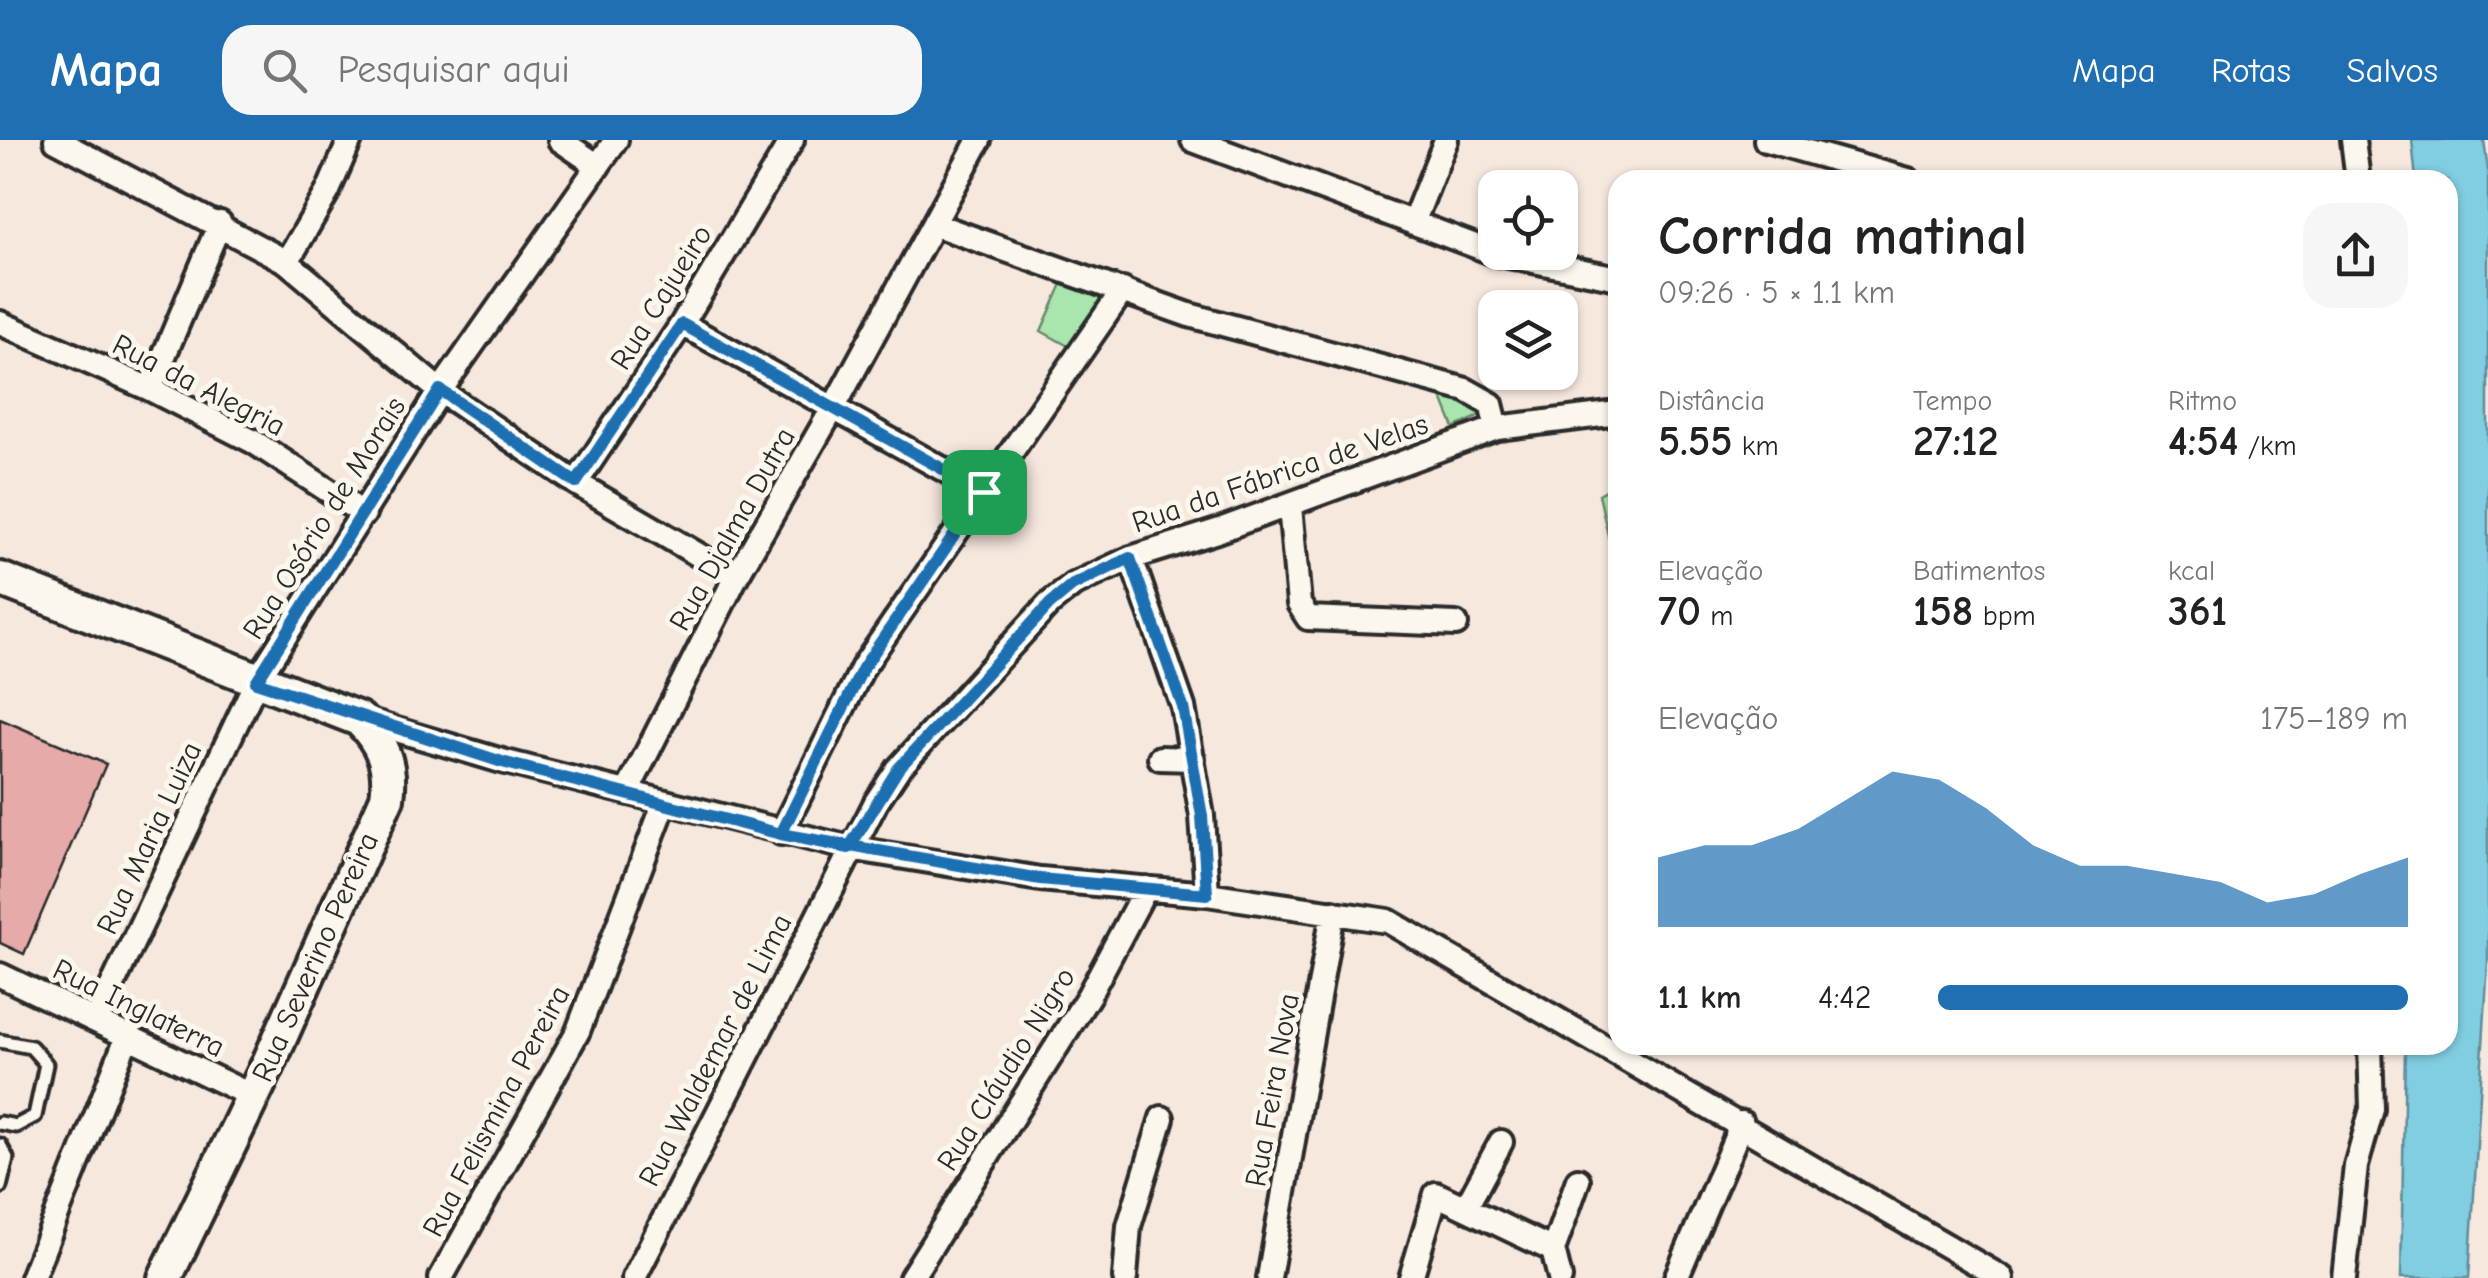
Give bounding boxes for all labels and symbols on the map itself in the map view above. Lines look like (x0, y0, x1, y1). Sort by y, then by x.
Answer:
street label: Rua Cajueiro (603, 218, 720, 376)
street label: Rua da Alegria (107, 327, 291, 444)
street label: Rua Osório de Morais (236, 391, 413, 646)
street label: Rua da Fábrica de Velas (1128, 406, 1433, 541)
street label: Rua Djalma Dutra (662, 422, 803, 637)
pin (942, 450, 1027, 535)
street label: Rua Maria Luiza (90, 736, 209, 940)
street label: Rua Severino Pereira (245, 827, 386, 1087)
street label: Rua Waldemar de Lima (632, 908, 799, 1192)
street label: Rua Inglaterra (47, 952, 230, 1065)
street label: Rua Cláudio Nigro (930, 961, 1083, 1177)
street label: Rua Felismina Pereira (415, 980, 577, 1243)
street label: Rua Feira Nova (1238, 991, 1307, 1189)

